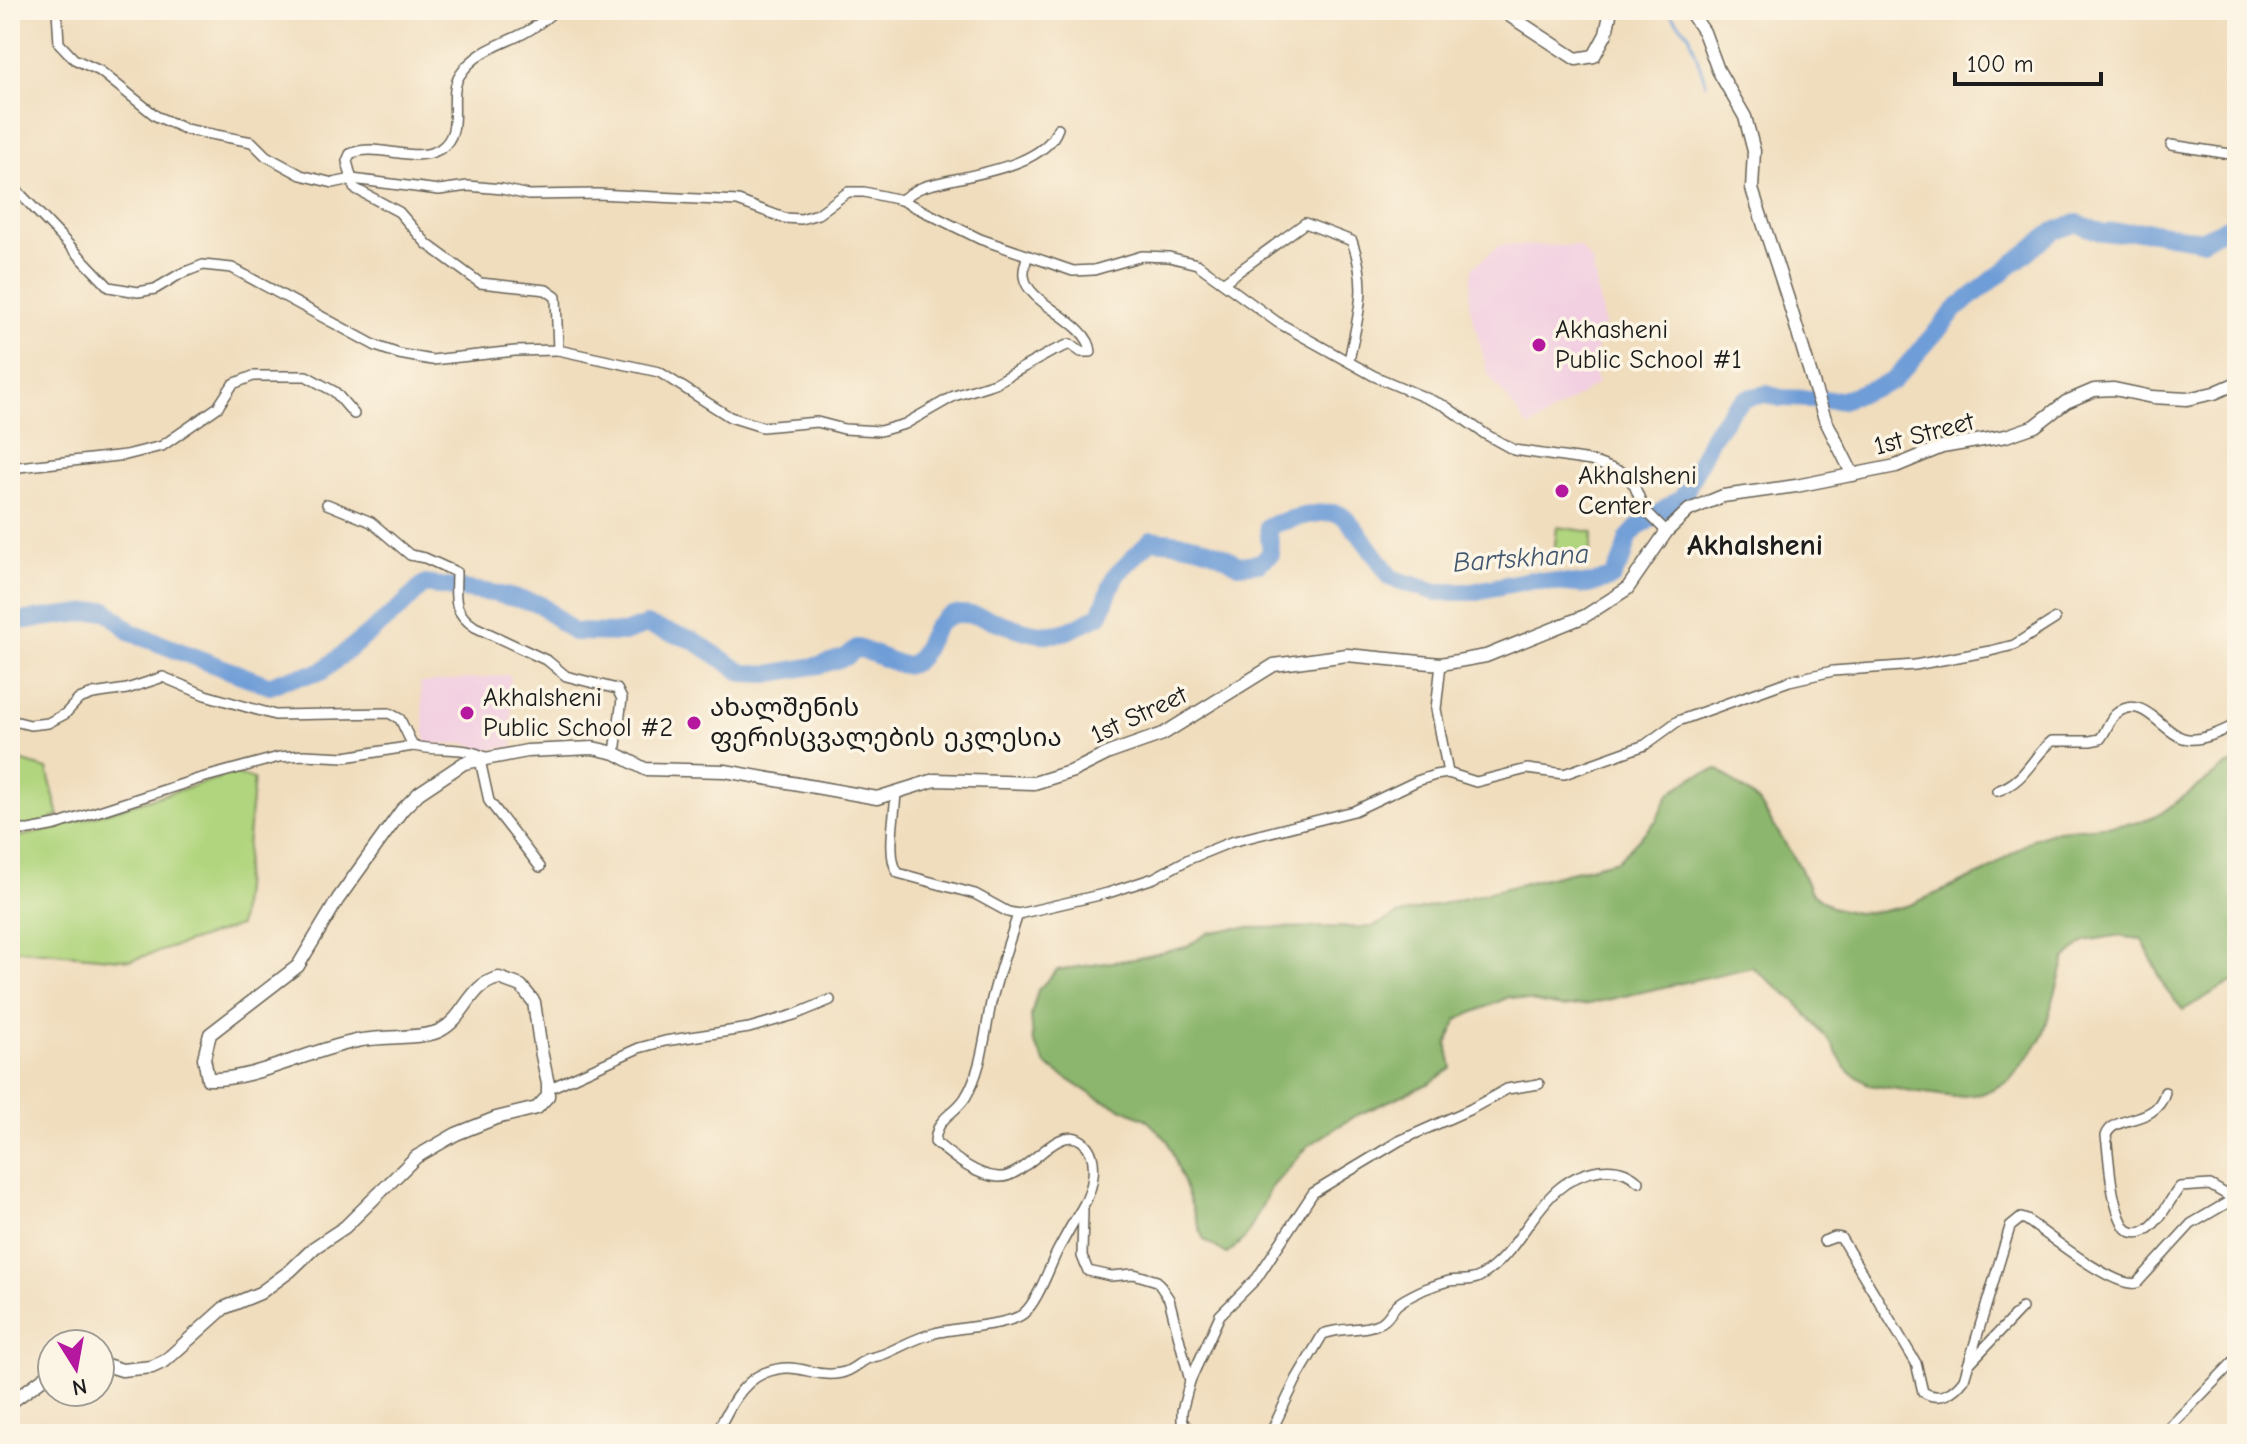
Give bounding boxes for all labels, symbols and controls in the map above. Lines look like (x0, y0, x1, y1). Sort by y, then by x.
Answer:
scale bar (1955, 36, 2101, 86)
text: 100 m (1967, 50, 2034, 78)
place label: Akhasheni Public School #1 (1555, 315, 1742, 375)
marker: Akhasheni Public School #1 (1530, 336, 1548, 354)
street label: 1st Street (1871, 406, 1979, 462)
place label: Akhalsheni Center (1578, 461, 1697, 521)
marker: Akhalsheni Center (1553, 482, 1571, 500)
district label: Akhalsheni (1687, 528, 1823, 563)
water label: Bartskhana (1452, 537, 1590, 579)
street label: 1st Street (1086, 679, 1193, 750)
place label: Akhalsheni Public School #2 (483, 683, 673, 743)
place label: ახალშენის ფერისცვალების ეკლესია (710, 693, 1062, 753)
marker: Akhalsheni Public School #2 (458, 704, 476, 722)
marker: ახალშენის ფერისცვალების ეკლესია (685, 714, 703, 732)
north arrow (36, 1328, 116, 1408)
text: N (70, 1373, 89, 1401)

